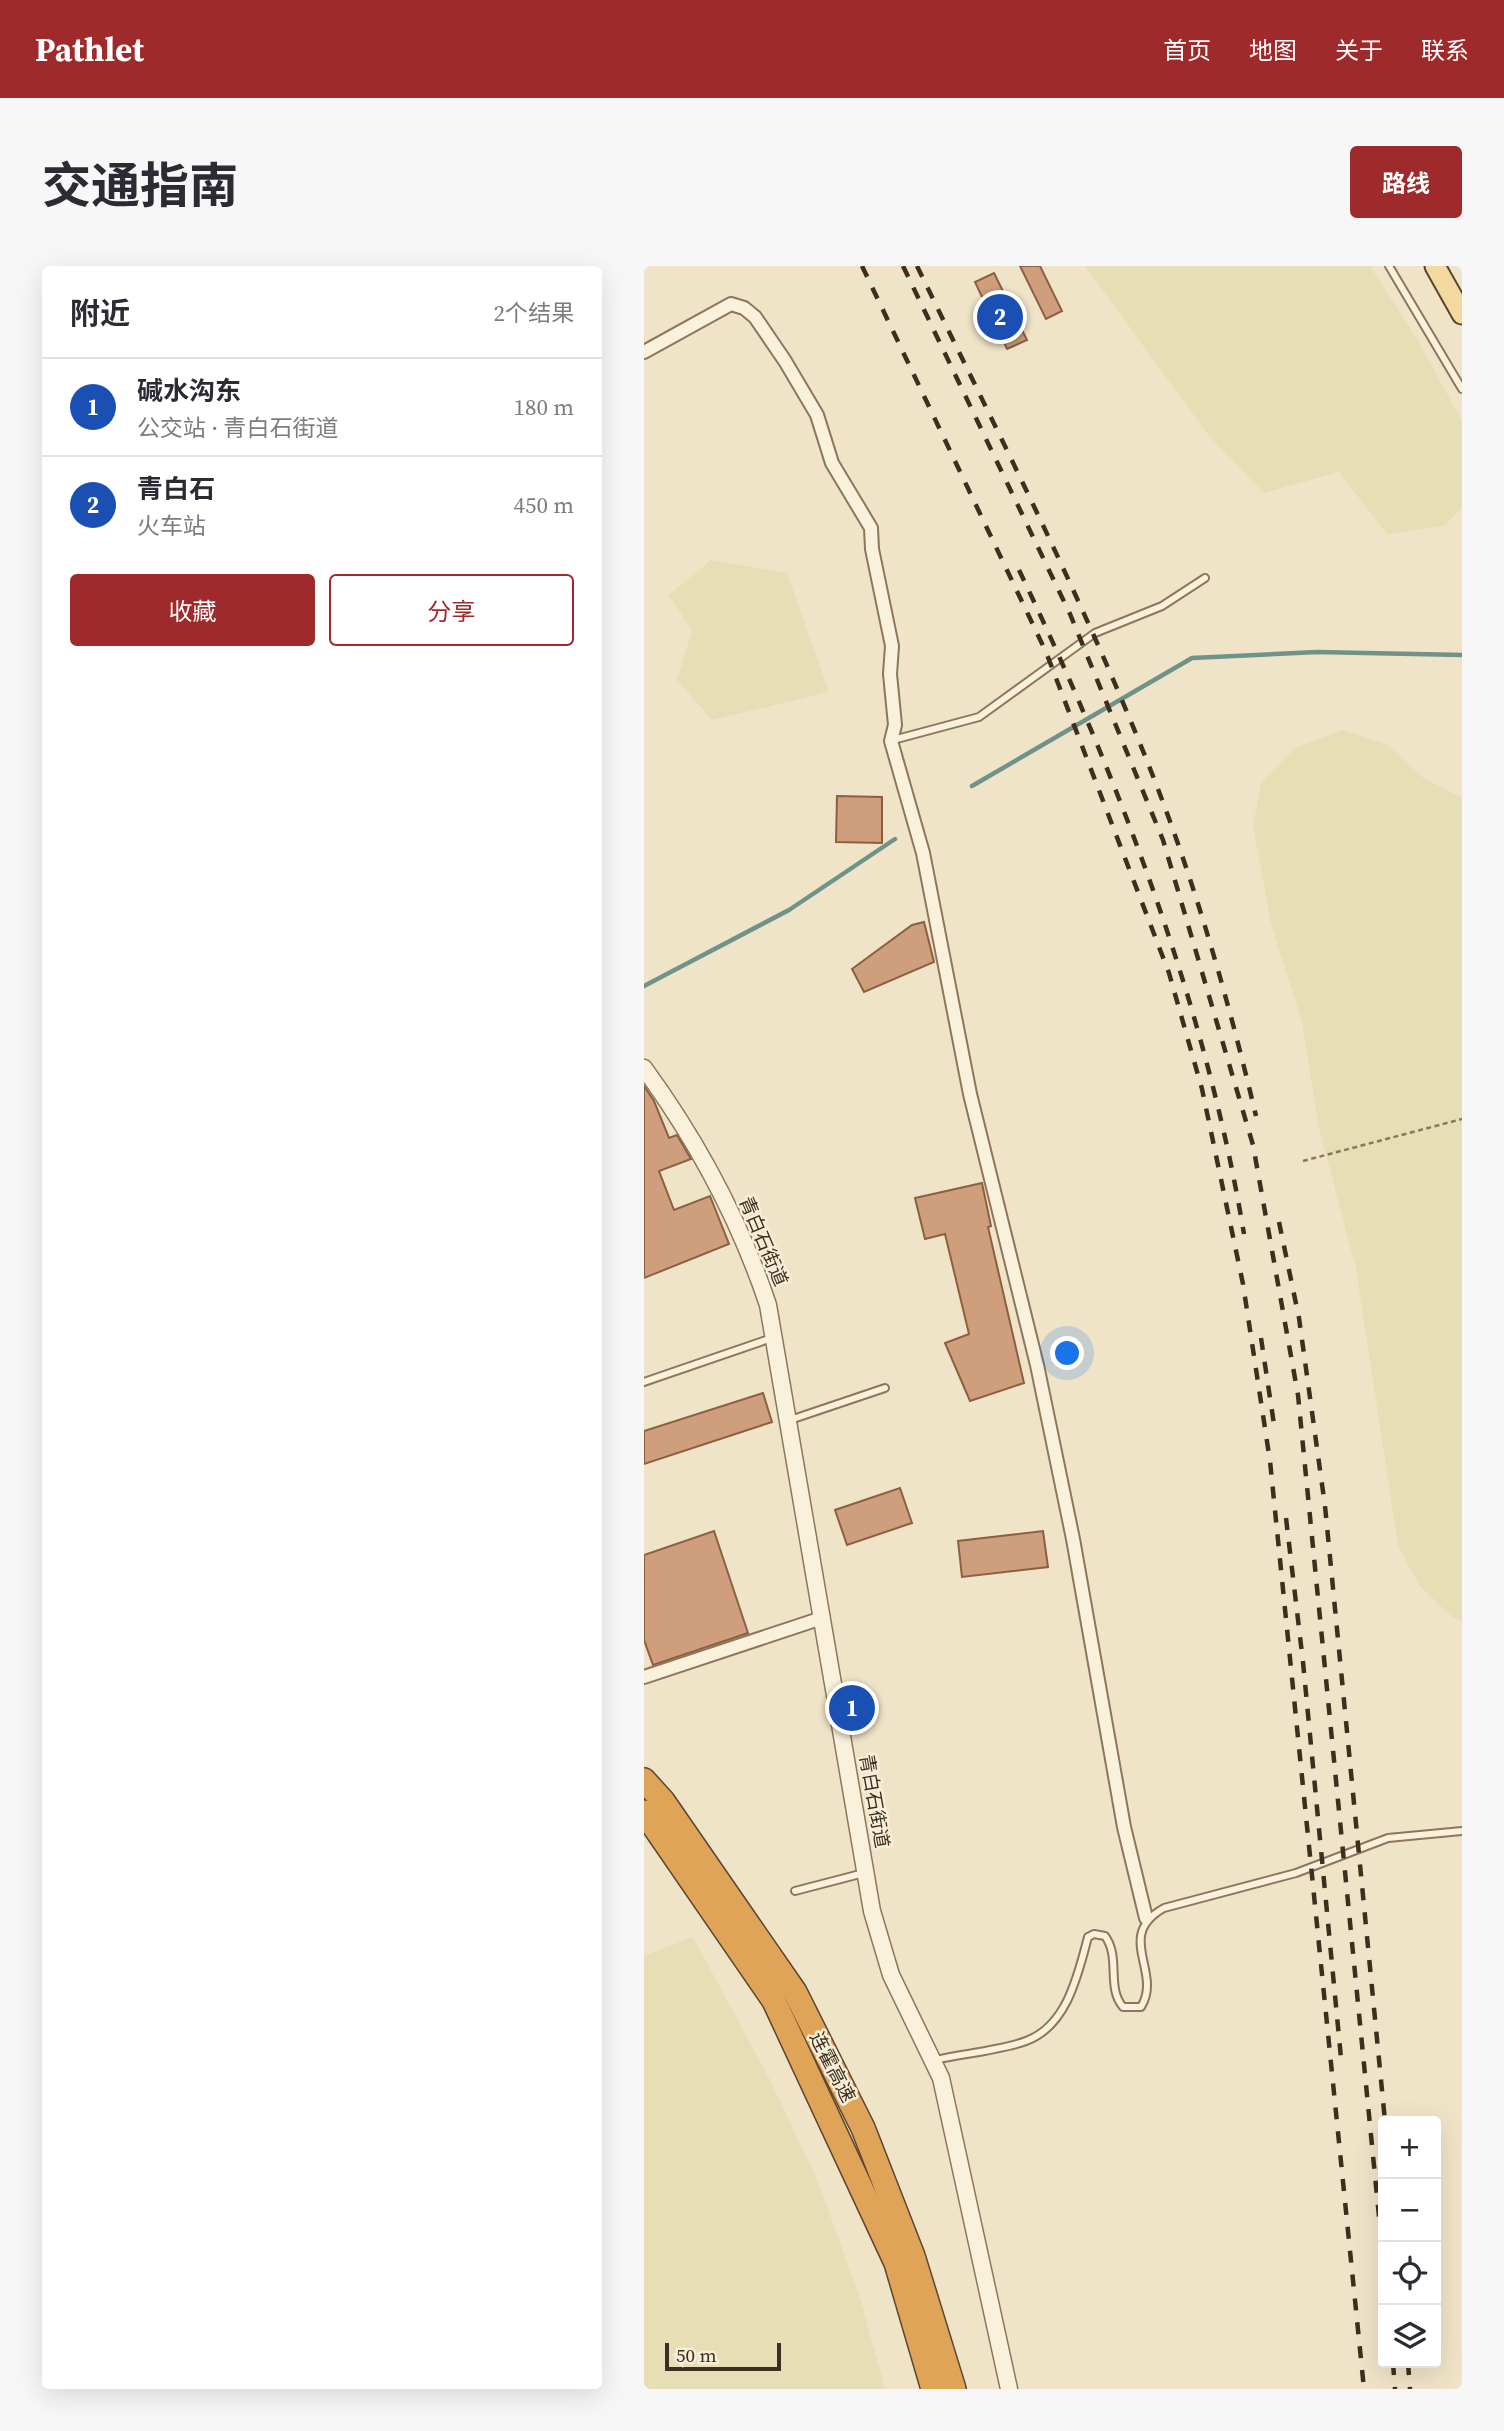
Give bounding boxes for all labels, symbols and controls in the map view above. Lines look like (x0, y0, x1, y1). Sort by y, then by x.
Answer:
text: Pathlet (35, 27, 144, 72)
text: 首页 (1163, 34, 1211, 67)
text: 地图 (1249, 34, 1297, 67)
text: 关于 (1335, 34, 1383, 67)
text: 联系 (1421, 34, 1469, 67)
button: 路线 (1350, 146, 1462, 218)
text: 交通指南 (42, 152, 238, 219)
pin: 2 (977, 291, 1023, 343)
text: 附近 (70, 293, 130, 334)
text: 2个结果 (494, 297, 574, 329)
text: 碱水沟东 (137, 373, 241, 409)
text: 1 (87, 391, 99, 423)
text: 180 m (513, 391, 574, 423)
text: 公交站 · 青白石街道 (137, 412, 339, 444)
text: 青白石 (137, 471, 215, 507)
text: 2 (87, 489, 99, 521)
text: 450 m (513, 489, 574, 521)
text: 火车站 (137, 510, 206, 542)
button: 收藏 (70, 574, 315, 646)
button: 分享 (329, 574, 574, 646)
street label: 青白石街道 (733, 1192, 795, 1290)
your location (1050, 1336, 1084, 1370)
pin: 1 (829, 1682, 875, 1734)
street label: 青白石街道 (854, 1752, 896, 1850)
street label: 连霍高速 (804, 2027, 862, 2107)
map controls (1378, 2116, 1441, 2368)
button: + (1378, 2116, 1441, 2179)
button: − (1378, 2179, 1441, 2242)
button: locate (1378, 2242, 1441, 2305)
button: layers (1378, 2305, 1441, 2368)
scale bar (665, 2340, 780, 2372)
text: 50 m (676, 2342, 717, 2368)

